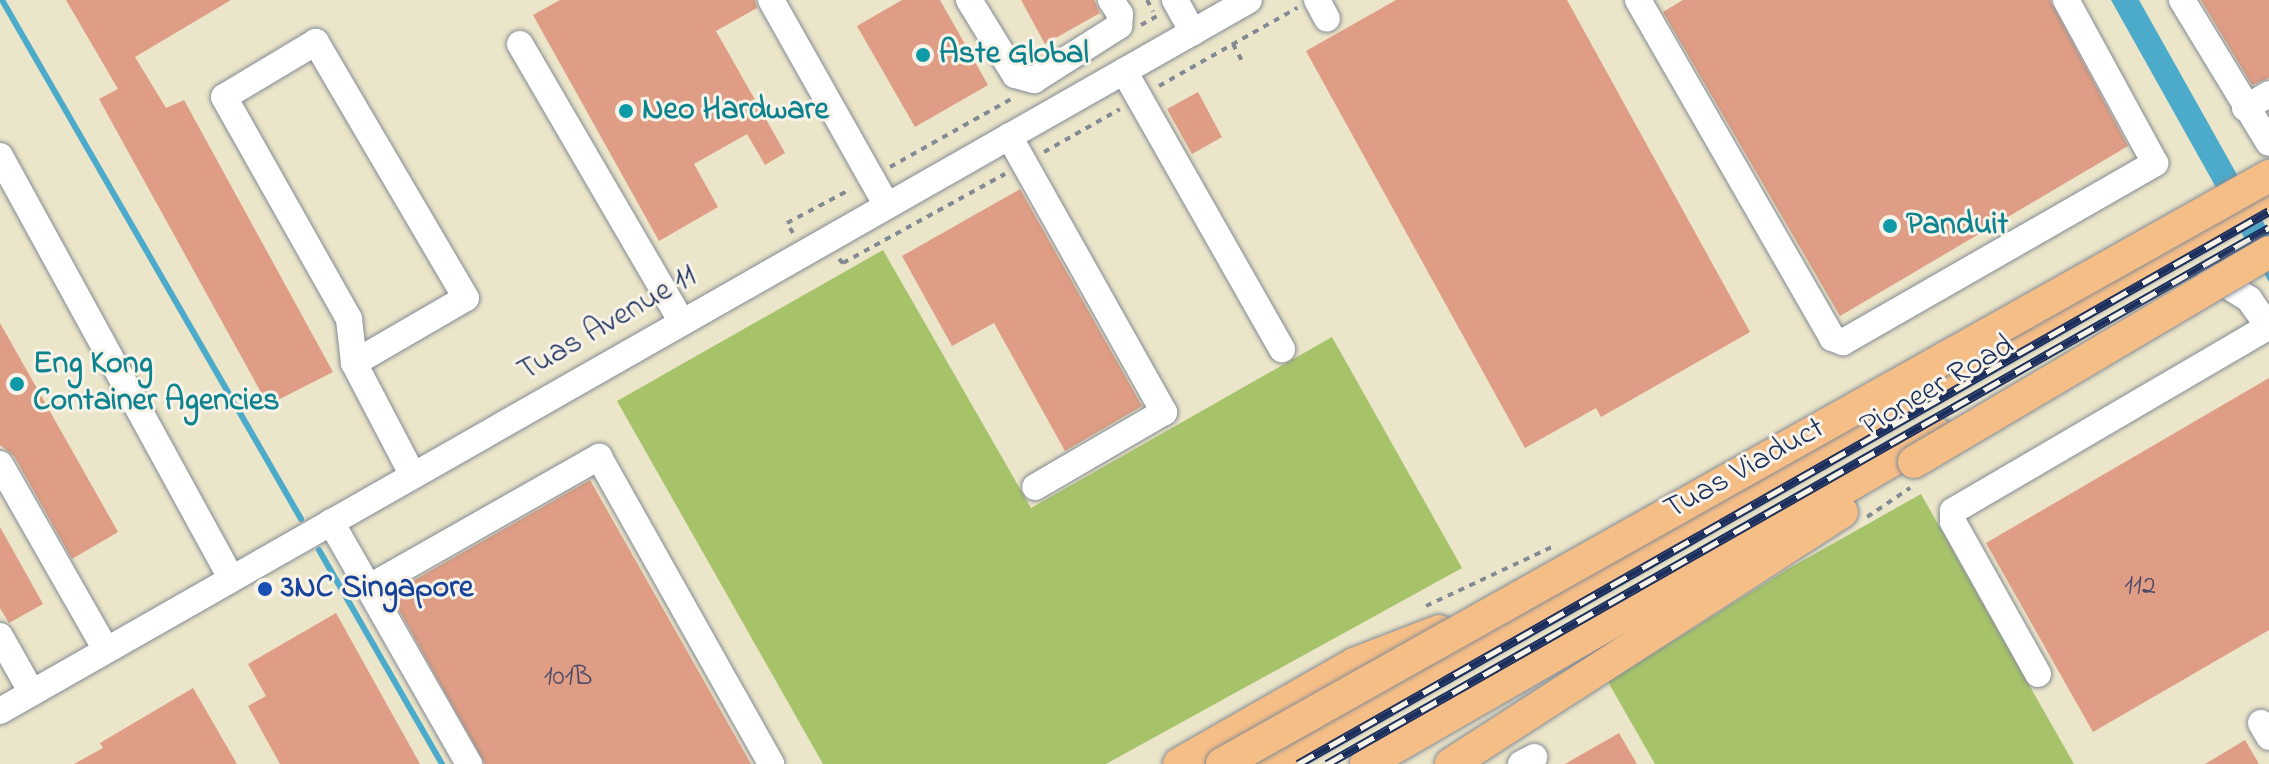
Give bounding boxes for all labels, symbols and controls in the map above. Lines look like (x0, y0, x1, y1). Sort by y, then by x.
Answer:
place label: Aste Global (939, 36, 1089, 74)
marker: Aste Global (914, 46, 932, 64)
place label: Neo Hardware (642, 92, 829, 130)
marker: Neo Hardware (617, 102, 635, 120)
place label: Panduit (1906, 207, 2008, 245)
marker: Panduit (1881, 217, 1899, 235)
street label: Tuas Avenue 11 (512, 258, 704, 392)
street label: Pioneer Road (1854, 328, 2022, 446)
place label: Eng Kong Container Agencies (33, 347, 280, 422)
marker: Eng Kong Container Agencies (8, 375, 26, 393)
street label: Tuas Viaduct (1658, 410, 1832, 530)
place label: 3NC Singapore (281, 570, 473, 608)
house number: 112 (2124, 570, 2156, 604)
marker: 3NC Singapore (256, 580, 274, 598)
house number: 101B (544, 661, 592, 695)

